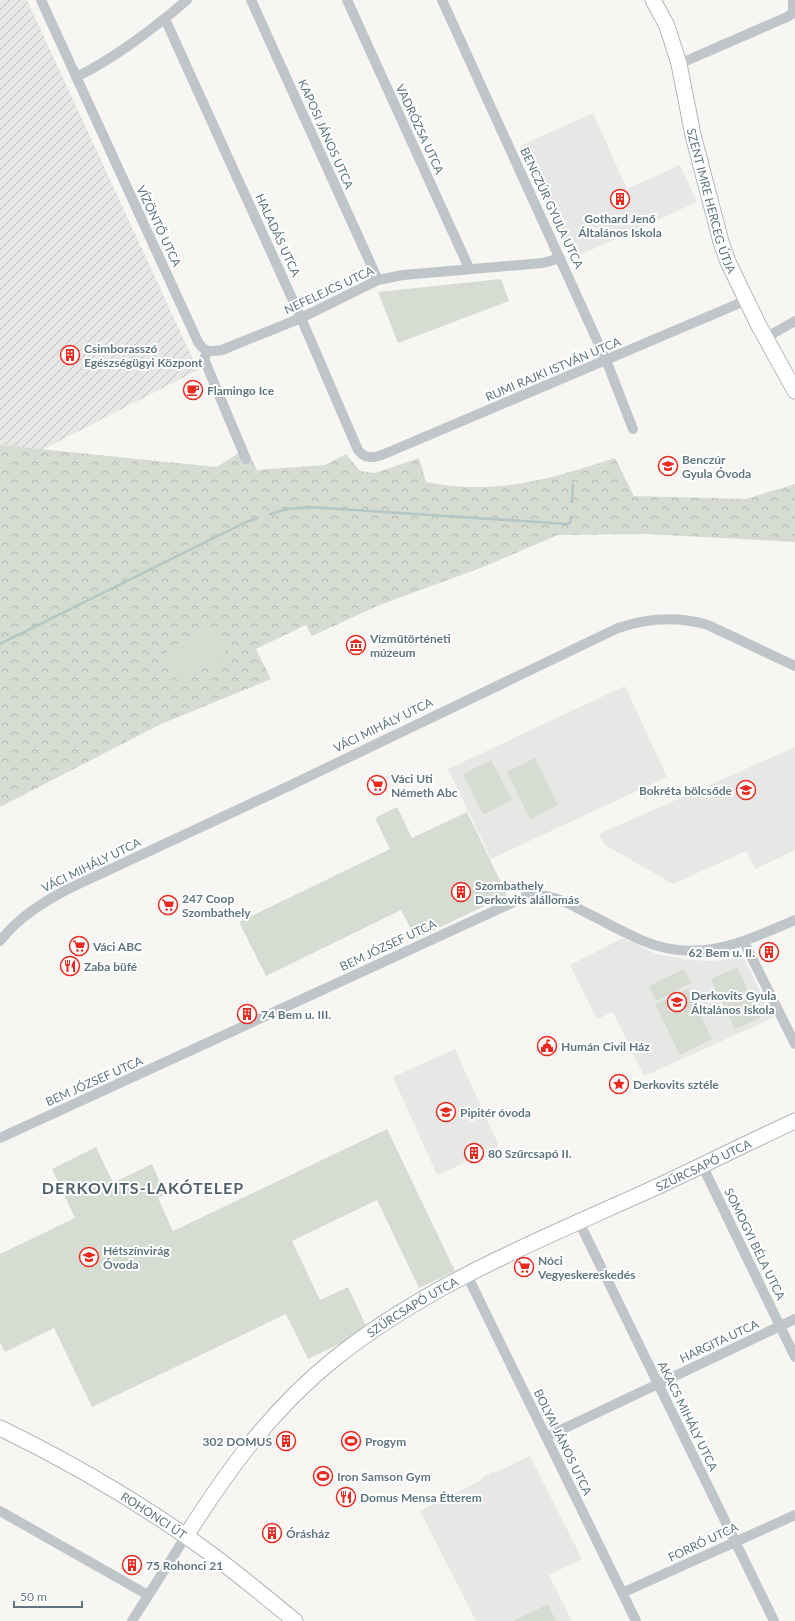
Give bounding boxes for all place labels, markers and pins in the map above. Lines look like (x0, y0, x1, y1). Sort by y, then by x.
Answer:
building icon: Gothard Jenő Általános Iskola (609, 188, 631, 210)
place label: Gothard Jenő Általános Iskola (577, 211, 662, 240)
place label: Csimborasszó Egészségügyi Központ (84, 341, 203, 370)
building icon: Csimborasszó Egészségügyi Központ (59, 344, 81, 366)
cafe icon: Flamingo Ice (182, 379, 204, 401)
place label: Flamingo Ice (207, 383, 275, 398)
place label: Benczúr Gyula Óvoda (682, 452, 751, 481)
school or university icon: Benczúr Gyula Óvoda (657, 455, 679, 477)
place label: Vízműtörténeti múzeum (369, 631, 451, 660)
museum icon: Vízműtörténeti múzeum (345, 634, 367, 656)
place label: Váci Uti Németh Abc (390, 771, 458, 800)
supermarket icon: Váci Uti Németh Abc (366, 774, 388, 796)
school or university icon: Bokréta bölcsőde (735, 779, 757, 801)
place label: Bokréta bölcsőde (639, 783, 733, 798)
place label: Szombathely Derkovits alállomás (475, 878, 579, 907)
building icon: Szombathely Derkovits alállomás (450, 881, 472, 903)
place label: 247 Coop Szombathely (182, 891, 251, 920)
supermarket icon: 247 Coop Szombathely (157, 894, 179, 916)
supermarket icon: Váci ABC (68, 935, 90, 957)
place label: Váci ABC (92, 939, 142, 954)
building icon: 62 Bem u. II. (758, 941, 780, 963)
place label: 62 Bem u. II. (688, 945, 755, 960)
restaurant icon: Zaba büfé (59, 955, 81, 977)
place label: Zaba büfé (84, 959, 138, 974)
place label: Derkovits Gyula Általános Iskola (690, 988, 776, 1017)
school or university icon: Derkovits Gyula Általános Iskola (666, 991, 688, 1013)
building icon: 74 Bem u. III. (236, 1003, 258, 1025)
place label: 74 Bem u. III. (261, 1007, 331, 1022)
public building icon: Humán Civil Ház (536, 1035, 558, 1057)
place label: Humán Civil Ház (561, 1039, 650, 1054)
place icon: Derkovits sztéle (608, 1073, 630, 1095)
place label: Derkovits sztéle (633, 1077, 719, 1092)
school or university icon: Pipitér óvoda (435, 1101, 457, 1123)
place label: Pipitér óvoda (460, 1105, 531, 1120)
building icon: 80 Szűrcsapó II. (463, 1142, 485, 1164)
place label: 80 Szűrcsapó II. (488, 1146, 572, 1161)
place label: Hétszínvirág Óvoda (103, 1243, 170, 1272)
school or university icon: Hétszínvirág Óvoda (78, 1246, 100, 1268)
place label: Nóci Vegyeskereskedés (537, 1253, 635, 1282)
supermarket icon: Nóci Vegyeskereskedés (513, 1256, 535, 1278)
building icon: 302 DOMUS (275, 1430, 297, 1452)
sports icon: Progym (340, 1430, 362, 1452)
place label: 302 DOMUS (203, 1434, 272, 1449)
place label: Progym (365, 1434, 406, 1449)
sports icon: Iron Samson Gym (312, 1465, 334, 1487)
place label: Iron Samson Gym (337, 1469, 431, 1484)
restaurant icon: Domus Mensa Étterem (335, 1486, 357, 1508)
place label: Domus Mensa Étterem (360, 1490, 482, 1505)
building icon: Órásház (261, 1522, 283, 1544)
place label: Órásház (286, 1526, 330, 1541)
building icon: 75 Rohonci 21 (121, 1554, 143, 1576)
place label: 75 Rohonci 21 (146, 1558, 223, 1573)

